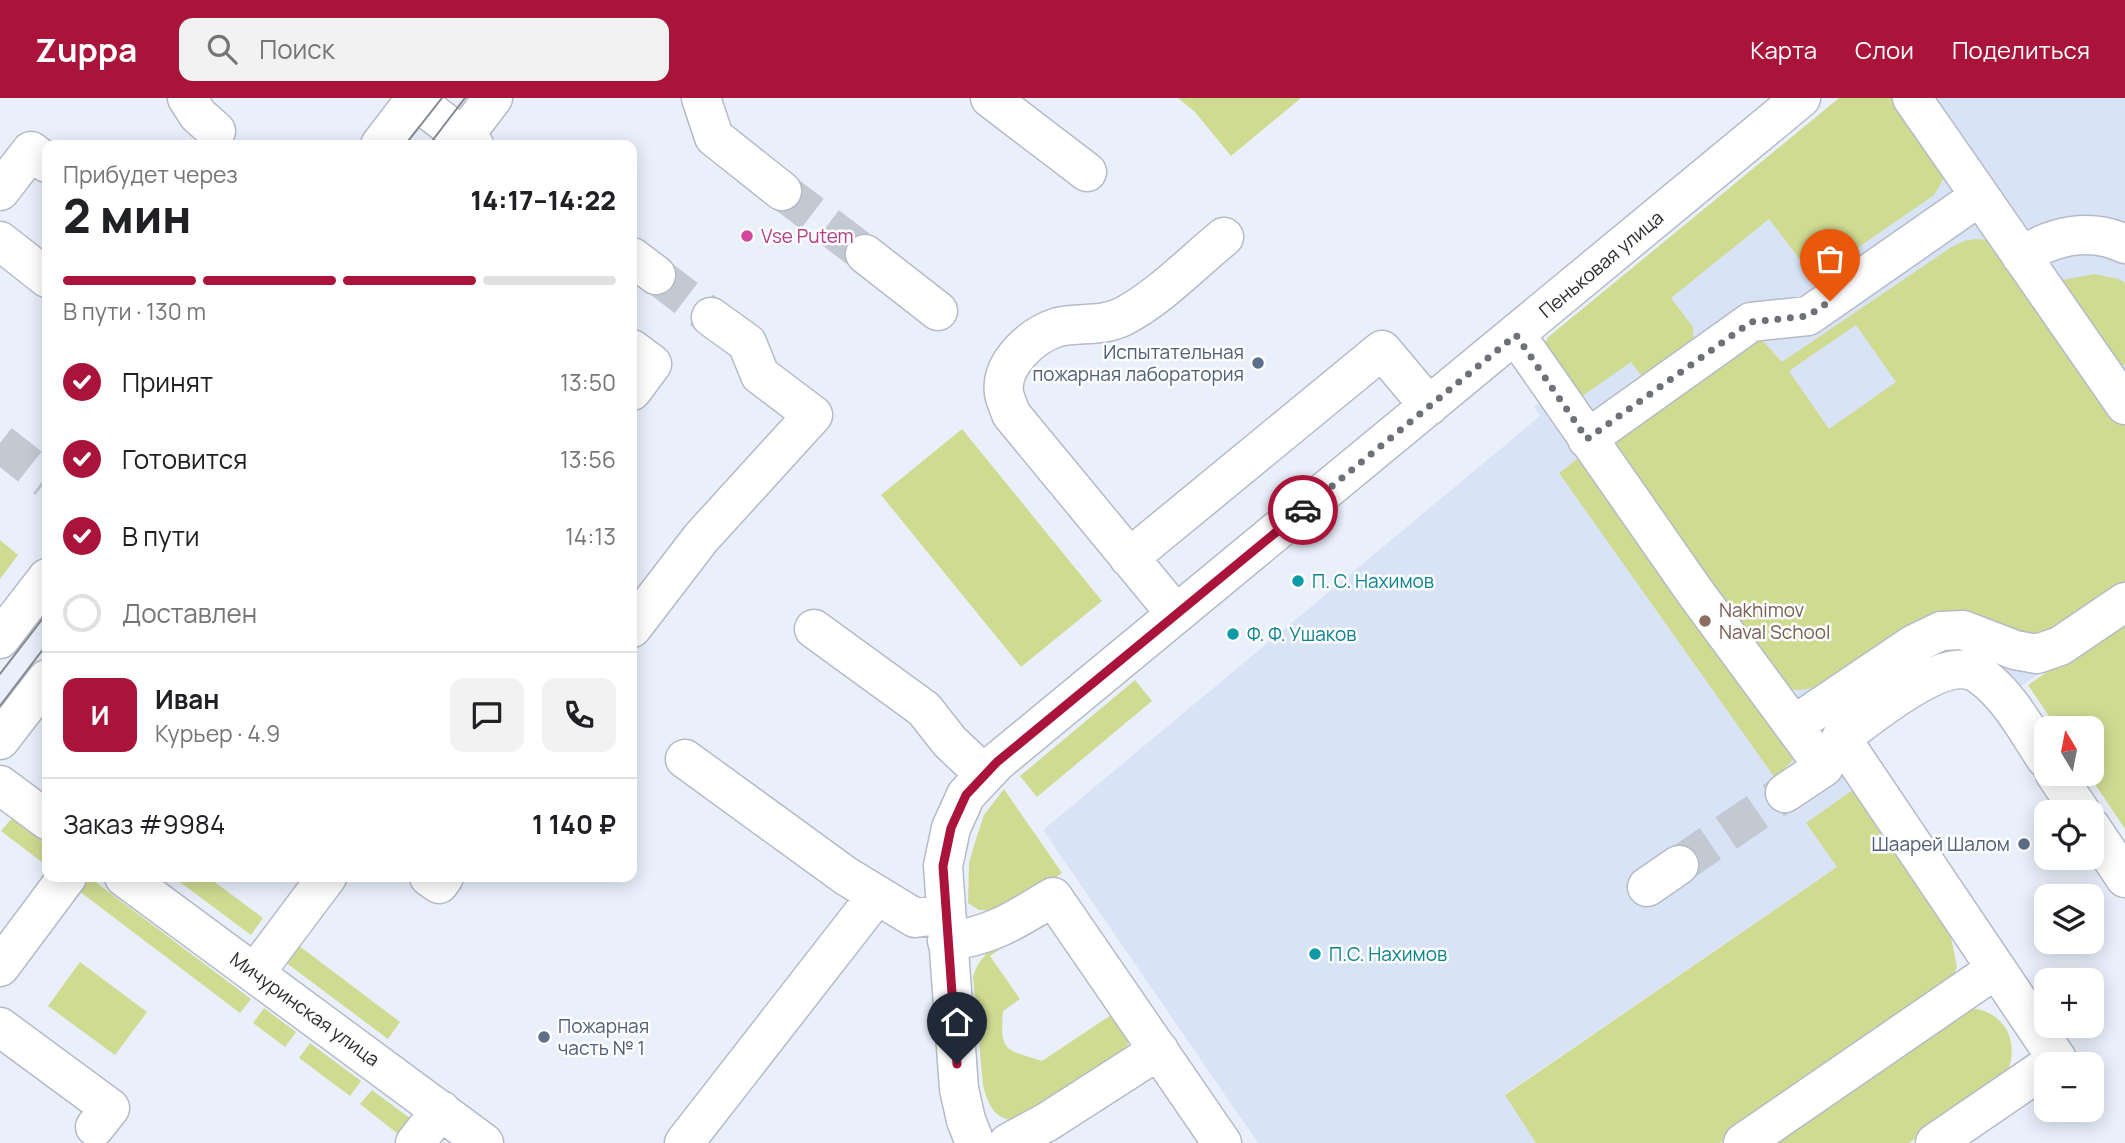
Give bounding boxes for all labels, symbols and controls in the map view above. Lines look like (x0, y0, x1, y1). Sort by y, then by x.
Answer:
search box (179, 18, 669, 81)
text: Zuppa (35, 27, 137, 72)
icon: search (203, 30, 241, 68)
text: Поиск (259, 31, 335, 67)
text: Карта (1750, 33, 1817, 66)
text: Слои (1855, 33, 1914, 66)
text: Поделиться (1952, 33, 2090, 66)
text: Прибудет через (63, 158, 238, 190)
text: 14:17–14:22 (470, 182, 616, 218)
text: 2 мин (63, 184, 191, 247)
street label: Пеньковая улица (1533, 204, 1669, 324)
place label: Vse Putem (761, 223, 854, 249)
marker: Vse Putem (739, 228, 755, 244)
pin (1800, 229, 1860, 301)
icon: bag (1811, 240, 1849, 278)
text: В пути · 130 m (63, 295, 206, 327)
place label: Испытательная пожарная лаборатория (1033, 339, 1244, 387)
marker: Испытательная пожарная лаборатория (1250, 355, 1266, 371)
icon: check (63, 363, 101, 401)
text: Принят (122, 364, 213, 400)
text: 13:50 (560, 366, 616, 398)
icon: check (63, 440, 101, 478)
text: Готовится (122, 441, 247, 477)
text: 13:56 (560, 443, 616, 475)
courier (1268, 475, 1338, 545)
icon: car (1284, 491, 1322, 529)
icon: check (63, 517, 101, 555)
text: В пути (122, 518, 200, 554)
text: 14:13 (565, 520, 616, 552)
place label: П. С. Нахимов (1312, 568, 1434, 594)
marker: П. С. Нахимов (1290, 573, 1306, 589)
text: Доставлен (122, 595, 257, 631)
place label: Nakhimov Naval School (1719, 597, 1830, 645)
marker: Nakhimov Naval School (1697, 613, 1713, 629)
place label: Ф. Ф. Ушаков (1247, 621, 1356, 647)
marker: Ф. Ф. Ушаков (1225, 626, 1241, 642)
button: chat (450, 678, 524, 752)
button: phone (542, 678, 616, 752)
text: Иван (155, 681, 219, 717)
text: И (91, 697, 109, 733)
north arrow (2034, 716, 2104, 786)
map controls (2034, 716, 2104, 1122)
text: Курьер · 4.9 (155, 717, 280, 749)
button: locate (2034, 800, 2104, 870)
text: Заказ #9984 (63, 806, 225, 842)
text: 1 140 ₽ (532, 806, 616, 842)
place label: Шаарей Шалом (1872, 831, 2010, 857)
marker: Шаарей Шалом (2016, 836, 2032, 852)
button: layers (2034, 884, 2104, 954)
place label: П.С. Нахимов (1329, 941, 1447, 967)
street label: Мичуринская улица (225, 946, 385, 1072)
marker: П.С. Нахимов (1307, 946, 1323, 962)
button: + (2034, 968, 2104, 1038)
pin (927, 992, 987, 1064)
icon: home (938, 1003, 976, 1041)
place label: Пожарная часть № 1 (558, 1013, 649, 1061)
marker: Пожарная часть № 1 (536, 1029, 552, 1045)
button: − (2034, 1052, 2104, 1122)

